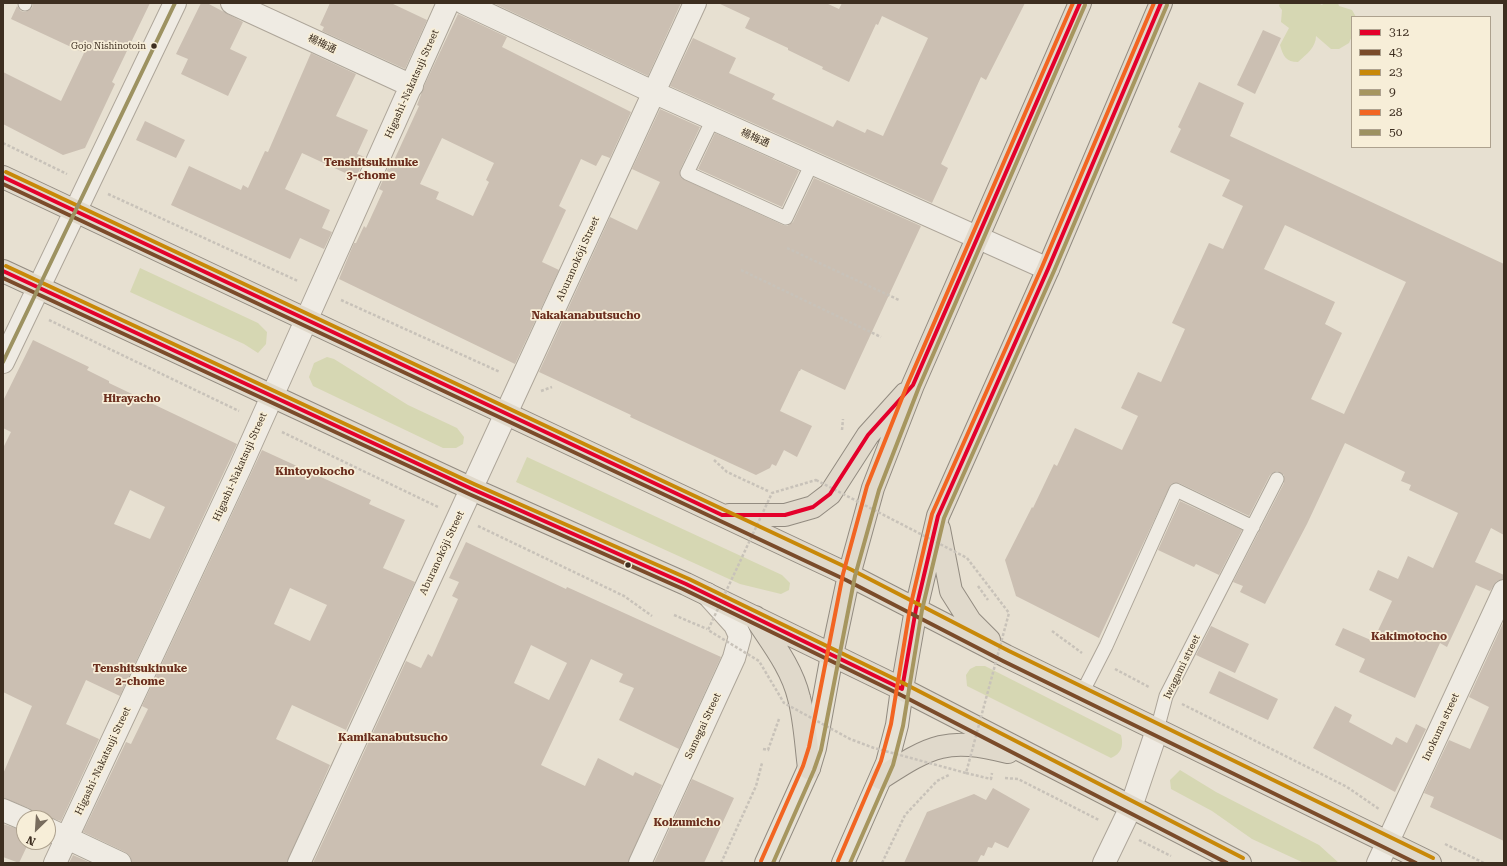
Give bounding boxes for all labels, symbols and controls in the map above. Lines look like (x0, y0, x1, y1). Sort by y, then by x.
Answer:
legend (1351, 16, 1491, 148)
text: 312 (1389, 25, 1409, 39)
street label: Higashi-Nakatsuji Street (383, 28, 441, 140)
street label: 楊梅通 (306, 32, 338, 56)
place label: Gojo Nishinotoin (71, 41, 146, 51)
marker: Gojo Nishinotoin (149, 41, 159, 51)
text: 43 (1389, 45, 1402, 59)
text: 23 (1389, 65, 1402, 79)
text: 9 (1389, 85, 1396, 99)
text: 28 (1389, 105, 1402, 119)
text: 50 (1389, 125, 1402, 139)
street label: 楊梅通 (739, 126, 771, 150)
district label: Tenshitsukinuke 3-chome (324, 156, 418, 182)
street label: Aburanokōji Street (554, 215, 602, 303)
district label: Nakakanabutsucho (531, 309, 641, 323)
district label: Hirayacho (103, 392, 161, 406)
street label: Higashi-Nakatsuji Street (211, 411, 269, 523)
district label: Kintoyokocho (275, 465, 355, 479)
street label: Aburanokōji Street (417, 509, 467, 597)
unlabelled marker (623, 560, 633, 570)
district label: Kakimotocho (1371, 630, 1447, 644)
street label: Iwagami street (1161, 633, 1203, 701)
district label: Tenshitsukinuke 2-chome (93, 662, 187, 688)
street label: Samegai Street (682, 691, 724, 761)
street label: Inokuma street (1420, 691, 1462, 763)
street label: Higashi-Nakatsuji Street (73, 705, 133, 817)
district label: Kamikanabutsucho (338, 731, 448, 745)
north arrow (16, 810, 56, 850)
district label: Koizumicho (653, 816, 721, 830)
text: N (25, 833, 38, 848)

